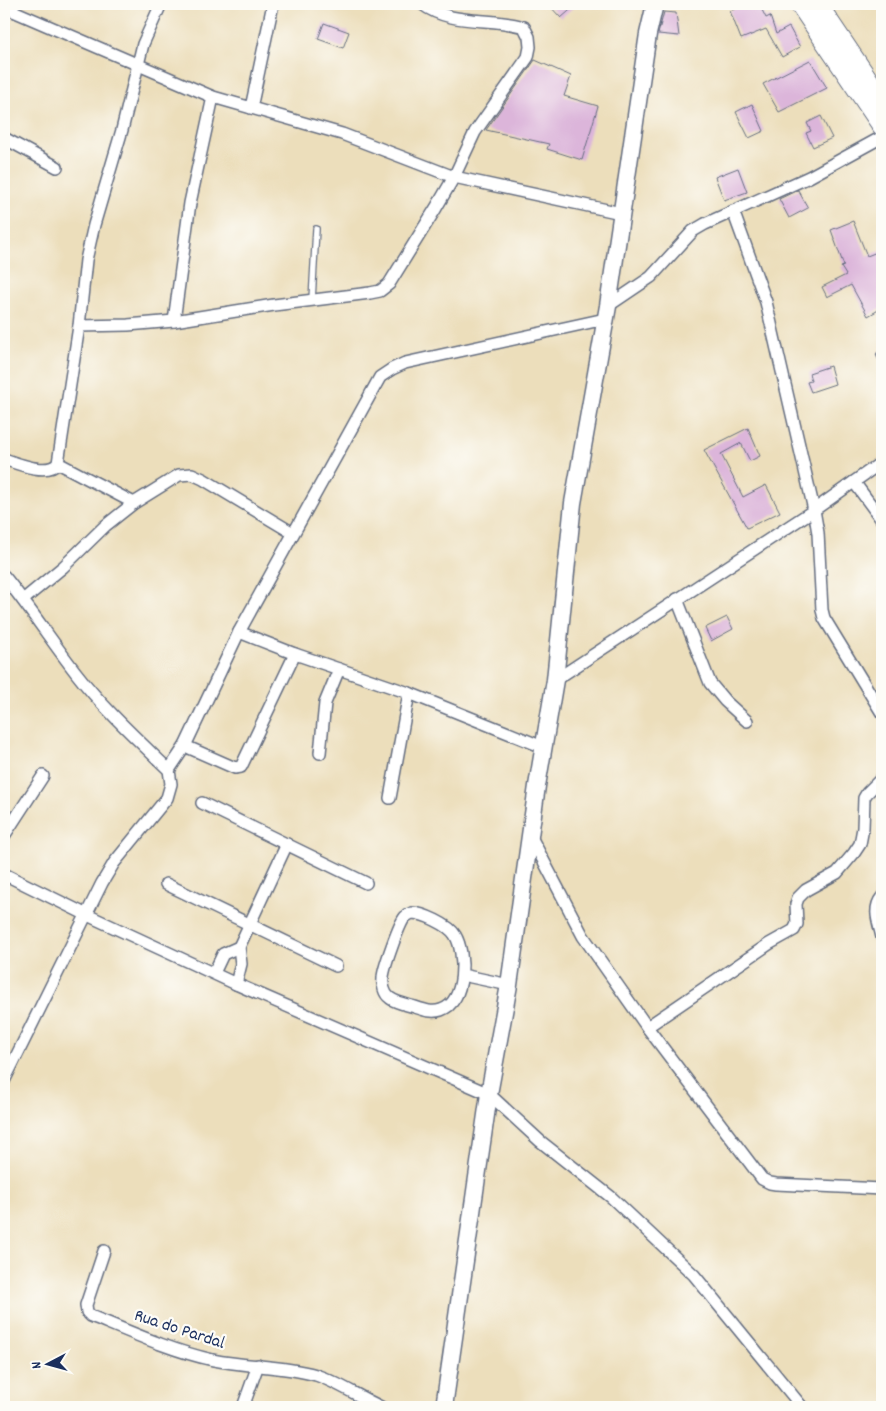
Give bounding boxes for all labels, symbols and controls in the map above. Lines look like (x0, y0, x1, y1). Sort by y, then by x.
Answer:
street label: Rua do Pardal (131, 1304, 229, 1357)
north arrow (22, 1338, 72, 1388)
text: N (27, 1361, 47, 1370)

